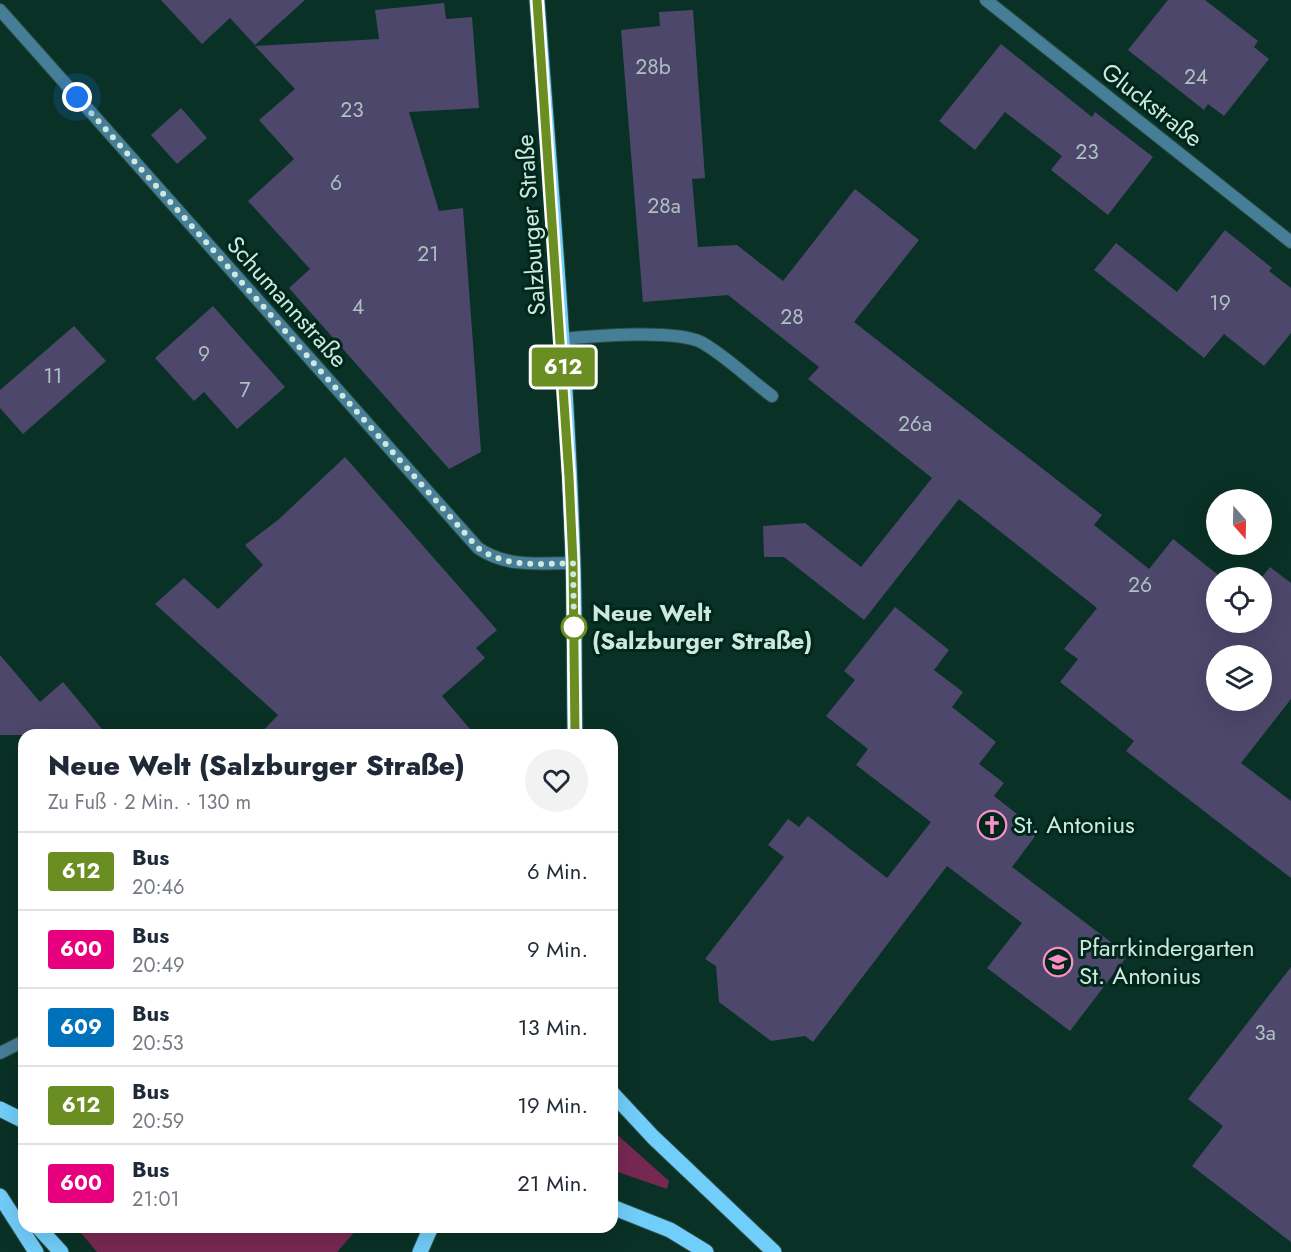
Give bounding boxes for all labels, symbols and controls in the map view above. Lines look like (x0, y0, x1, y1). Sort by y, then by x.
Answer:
house number: 28b (635, 52, 671, 82)
street label: Gluckstraße (1094, 54, 1210, 155)
house number: 24 (1184, 62, 1208, 92)
your location (62, 82, 92, 112)
house number: 23 (340, 95, 364, 125)
street label: Salzburger Straße (507, 133, 554, 317)
house number: 23 (1075, 137, 1099, 167)
house number: 6 (330, 168, 342, 198)
house number: 28a (647, 191, 681, 221)
street label: Schumannstraße (219, 228, 356, 375)
house number: 21 (417, 239, 439, 269)
house number: 19 (1209, 288, 1231, 318)
house number: 4 (352, 292, 364, 322)
house number: 28 (780, 302, 804, 332)
house number: 9 (198, 339, 210, 369)
line badge: 612 (528, 348, 598, 386)
text: 612 (544, 352, 582, 382)
house number: 11 (44, 361, 62, 391)
house number: 7 (239, 375, 251, 405)
house number: 26a (898, 409, 932, 439)
north arrow (1206, 489, 1272, 555)
map controls (1206, 489, 1272, 711)
button: locate (1206, 567, 1272, 633)
house number: 26 (1128, 570, 1152, 600)
place label: Neue Welt (Salzburger Straße) (592, 595, 813, 658)
marker: Neue Welt (Salzburger Straße) (561, 614, 587, 640)
button: layers (1206, 645, 1272, 711)
text: Neue Welt (Salzburger Straße) (48, 745, 465, 786)
button: heart (525, 749, 588, 812)
text: Zu Fuß · 2 Min. · 130 m (48, 788, 251, 817)
place label: St. Antonius (1013, 807, 1135, 842)
church icon: St. Antonius (976, 809, 1008, 841)
text: Bus (132, 841, 169, 873)
text: 6 Min. (527, 855, 588, 887)
text: 612 (62, 856, 100, 886)
text: 20:46 (132, 873, 185, 902)
text: Bus (132, 919, 169, 951)
place label: Pfarrkindergarten St. Antonius (1079, 930, 1255, 993)
text: 9 Min. (527, 933, 588, 965)
text: 600 (60, 934, 102, 964)
school or university icon: Pfarrkindergarten St. Antonius (1042, 946, 1074, 978)
text: 20:49 (132, 951, 185, 980)
text: Bus (132, 997, 169, 1029)
text: 13 Min. (518, 1011, 588, 1043)
text: 609 (60, 1012, 102, 1042)
house number: 3a (1254, 1018, 1276, 1048)
text: 20:53 (132, 1029, 184, 1058)
text: Bus (132, 1075, 169, 1107)
text: 19 Min. (517, 1089, 588, 1121)
text: 612 (62, 1090, 100, 1120)
text: 20:59 (132, 1107, 184, 1136)
text: Bus (132, 1153, 169, 1185)
text: 21 Min. (517, 1167, 588, 1199)
text: 600 (60, 1168, 102, 1198)
text: 21:01 (132, 1185, 179, 1214)

